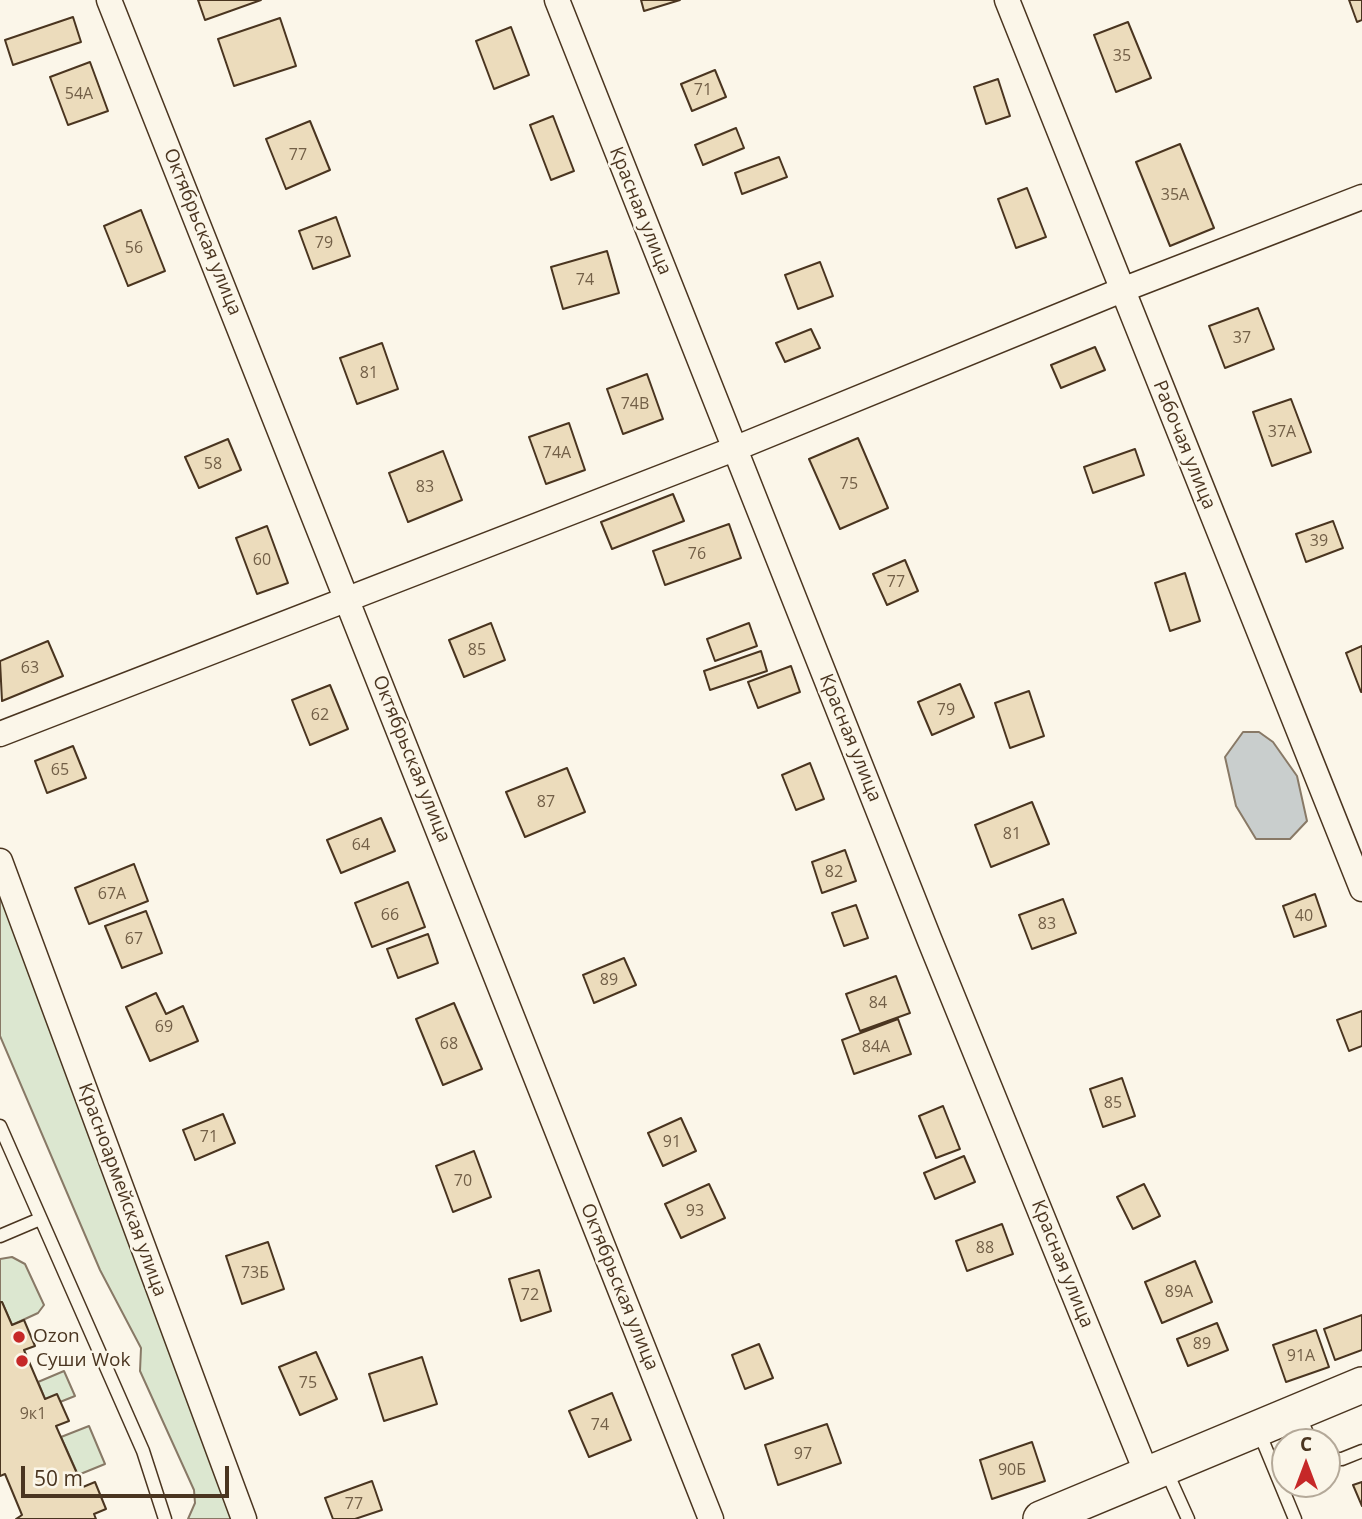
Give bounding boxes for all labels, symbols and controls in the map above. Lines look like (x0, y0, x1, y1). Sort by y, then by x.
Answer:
house number: 35 (1113, 46, 1131, 66)
house number: 71 (694, 80, 712, 100)
house number: 54А (65, 84, 93, 104)
street label: Красная улица (604, 144, 676, 278)
street label: Октябрьская улица (158, 145, 246, 319)
house number: 77 (289, 145, 307, 165)
house number: 35А (1161, 185, 1189, 205)
house number: 79 (315, 233, 333, 253)
house number: 56 (125, 238, 143, 258)
house number: 74 (576, 270, 594, 290)
house number: 37 (1233, 328, 1251, 348)
house number: 81 (360, 363, 378, 383)
street label: Рабочая улица (1148, 377, 1220, 513)
house number: 74В (621, 394, 649, 414)
house number: 37А (1268, 422, 1296, 442)
house number: 74А (543, 443, 571, 463)
house number: 58 (204, 454, 222, 474)
house number: 75 (840, 474, 858, 494)
house number: 83 (416, 477, 434, 497)
house number: 39 (1310, 531, 1328, 551)
house number: 76 (688, 544, 706, 564)
house number: 60 (253, 550, 271, 570)
house number: 77 (887, 572, 905, 592)
house number: 85 (468, 640, 486, 660)
house number: 63 (21, 658, 39, 678)
street label: Красная улица (814, 671, 886, 805)
street label: Октябрьская улица (367, 672, 455, 846)
house number: 79 (937, 700, 955, 720)
house number: 62 (311, 705, 329, 725)
house number: 65 (51, 760, 69, 780)
house number: 87 (537, 792, 555, 812)
house number: 81 (1003, 824, 1021, 844)
house number: 64 (352, 835, 370, 855)
house number: 82 (825, 862, 843, 882)
house number: 67А (98, 884, 126, 904)
house number: 66 (381, 905, 399, 925)
house number: 40 (1295, 906, 1313, 926)
house number: 83 (1038, 914, 1056, 934)
house number: 67 (125, 929, 143, 949)
house number: 89 (600, 970, 618, 990)
house number: 84 (869, 993, 887, 1013)
house number: 69 (155, 1017, 173, 1037)
house number: 68 (440, 1034, 458, 1054)
house number: 84А (862, 1037, 890, 1057)
street label: Красноармейская улица (73, 1080, 171, 1300)
house number: 85 (1104, 1093, 1122, 1113)
house number: 71 (200, 1127, 218, 1147)
house number: 91 (663, 1132, 681, 1152)
house number: 70 (454, 1171, 472, 1191)
street label: Красная улица (1026, 1197, 1098, 1331)
street label: Октябрьская улица (575, 1200, 663, 1374)
house number: 93 (686, 1201, 704, 1221)
house number: 88 (976, 1238, 994, 1258)
house number: 73Б (241, 1263, 269, 1283)
house number: 89А (1165, 1282, 1193, 1302)
house number: 72 (521, 1285, 539, 1305)
place label: Ozon (33, 1326, 80, 1348)
marker: Ozon (11, 1329, 27, 1345)
house number: 89 (1193, 1334, 1211, 1354)
house number: 91А (1287, 1346, 1315, 1366)
place label: Суши Wok (36, 1350, 130, 1372)
marker: Суши Wok (14, 1353, 30, 1369)
house number: 75 (299, 1373, 317, 1393)
house number: 9к1 (20, 1404, 46, 1424)
house number: 74 (591, 1415, 609, 1435)
north arrow (1271, 1428, 1341, 1498)
text: С (1300, 1431, 1312, 1457)
house number: 97 (794, 1444, 812, 1464)
scale bar (24, 1452, 233, 1496)
house number: 90Б (998, 1460, 1026, 1480)
text: 50 m (34, 1464, 83, 1492)
house number: 77 (345, 1494, 363, 1514)

